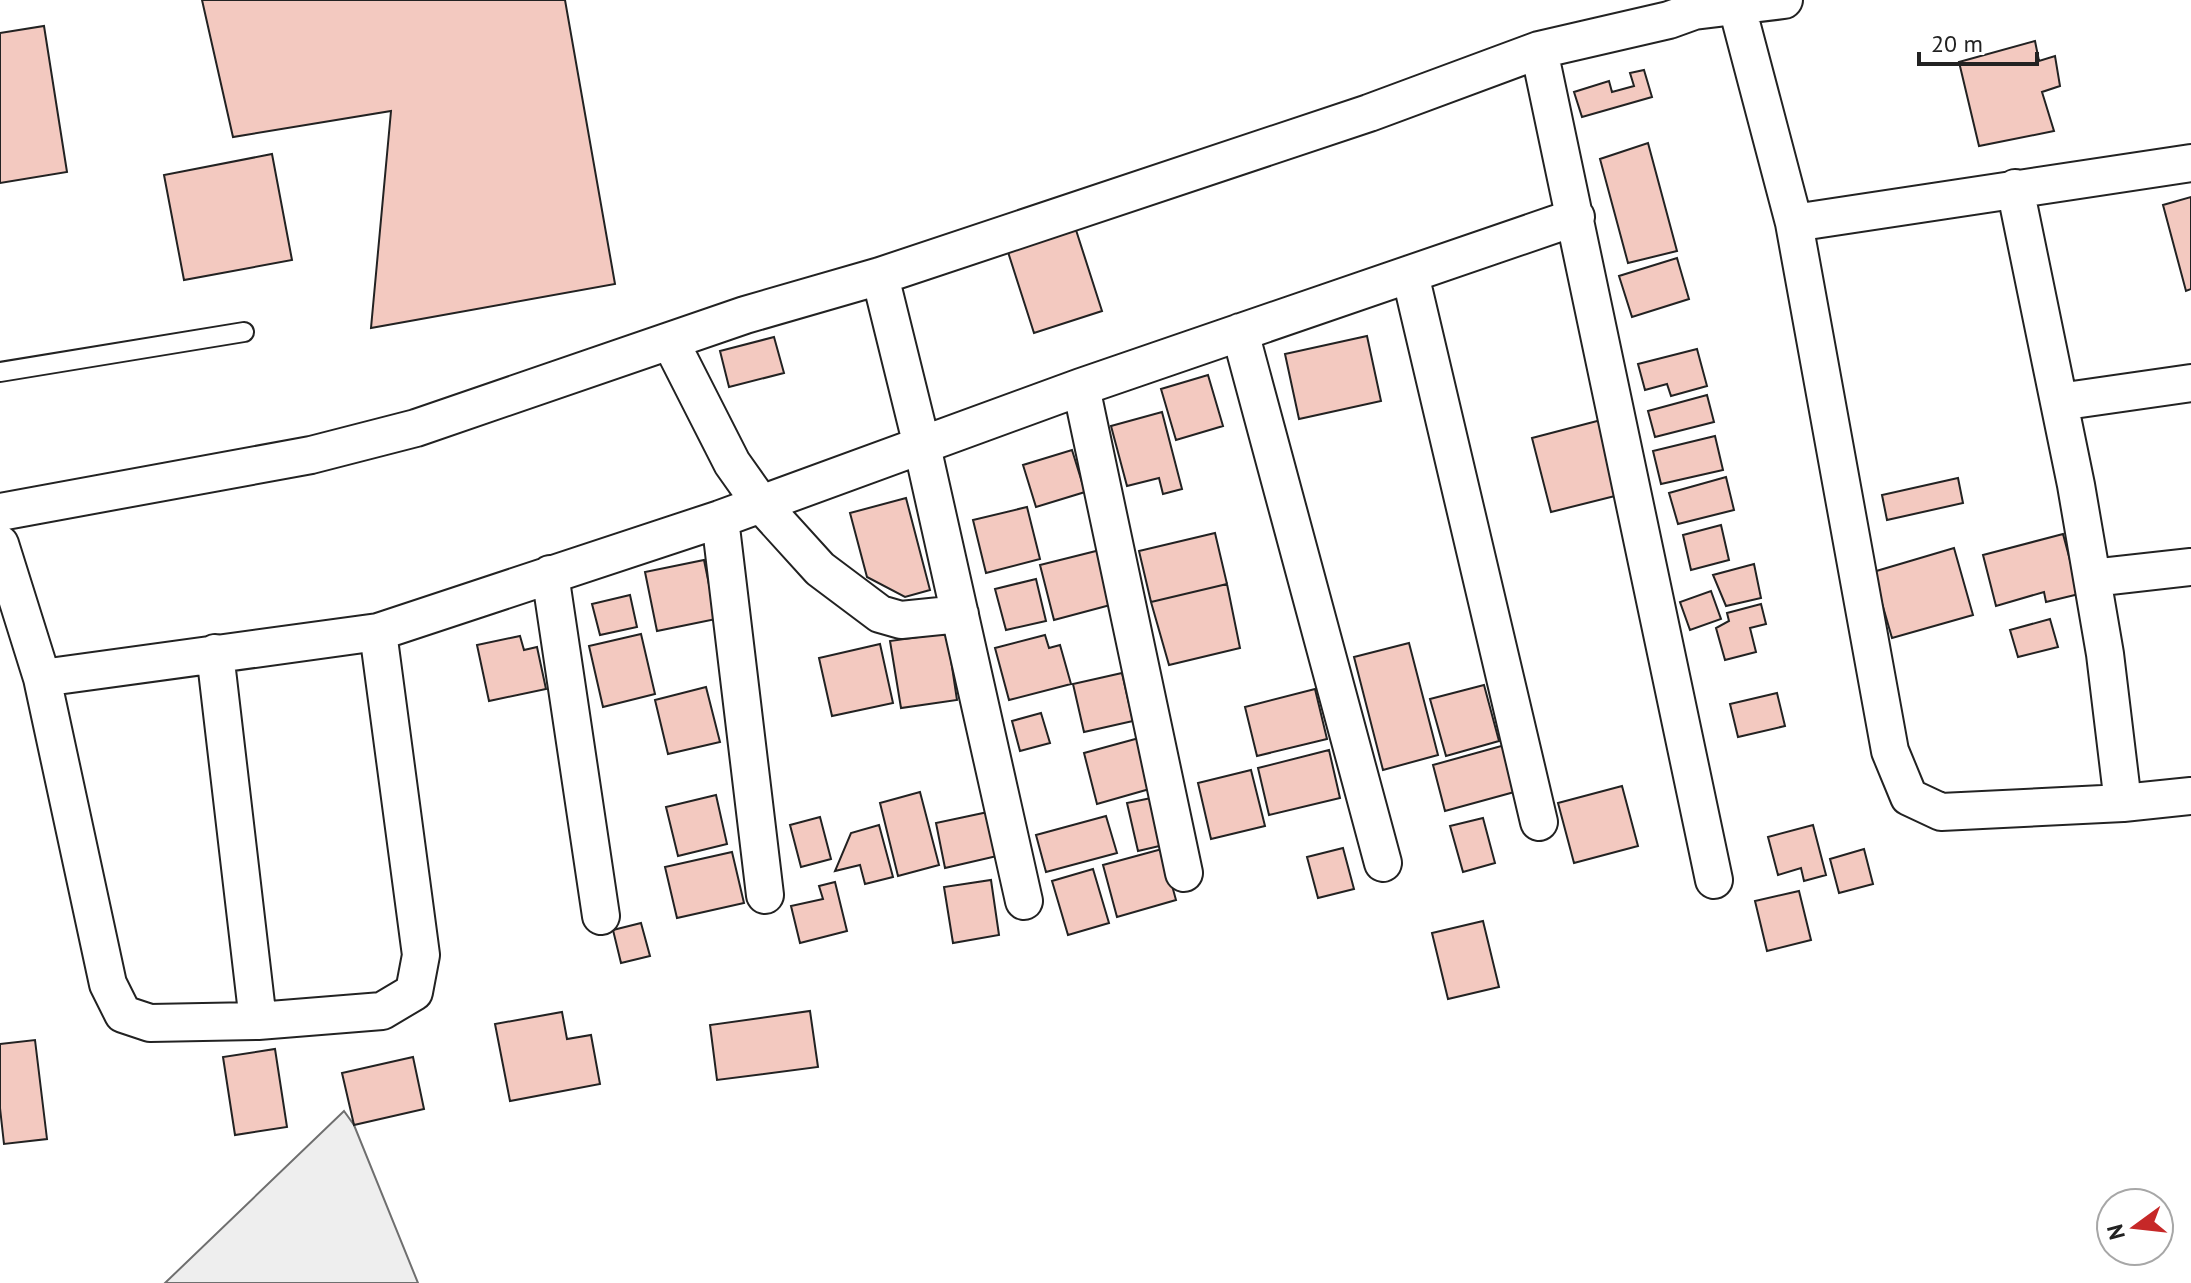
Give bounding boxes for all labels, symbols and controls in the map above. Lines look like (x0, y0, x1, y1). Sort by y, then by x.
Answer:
scale bar (1919, 16, 2037, 66)
text: 20 m (1931, 28, 1983, 59)
north arrow (2095, 1187, 2175, 1267)
text: N (2100, 1222, 2131, 1243)

